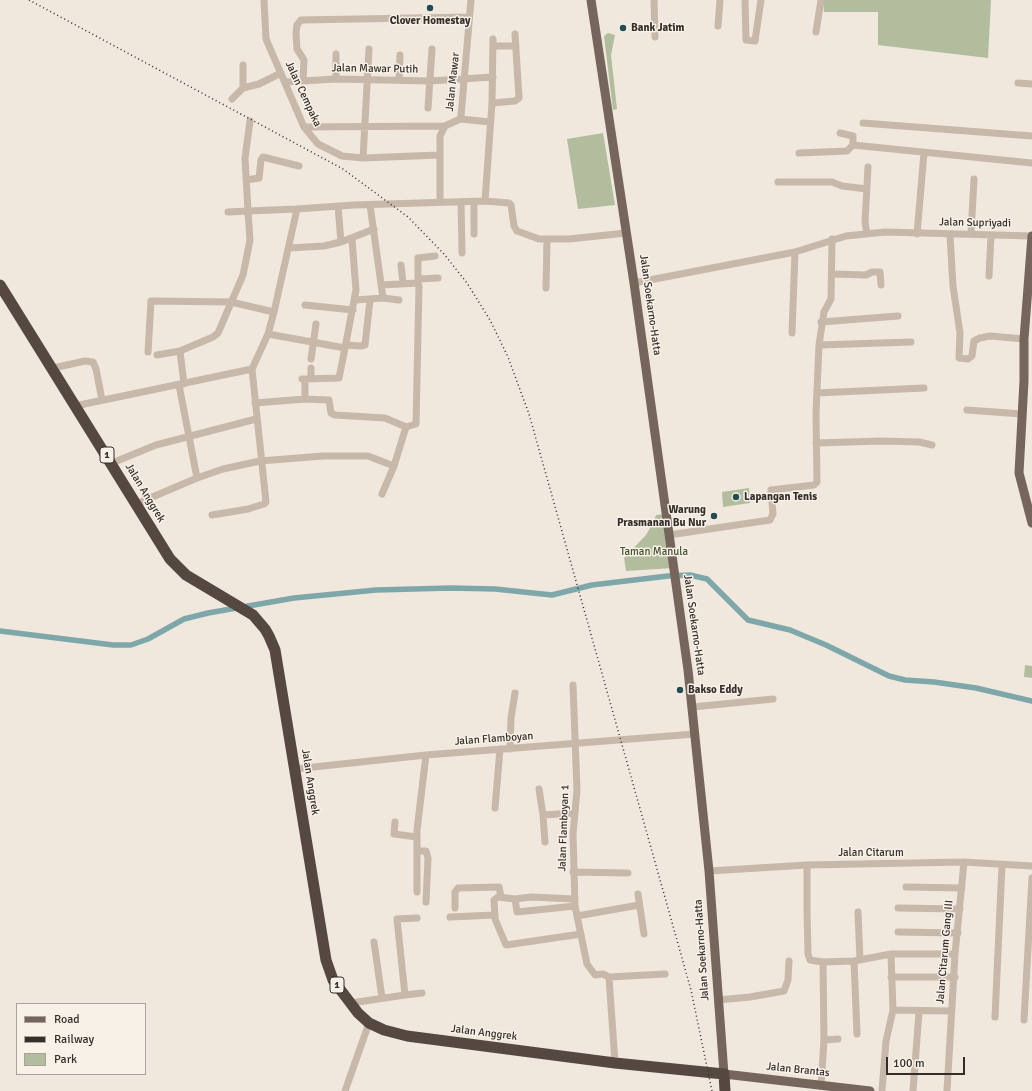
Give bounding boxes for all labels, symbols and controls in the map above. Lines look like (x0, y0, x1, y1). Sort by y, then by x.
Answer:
marker: Clover Homestay (425, 3, 435, 13)
place label: Clover Homestay (390, 14, 470, 28)
place label: Bank Jatim (631, 21, 684, 35)
marker: Bank Jatim (618, 23, 628, 33)
street label: Jalan Mawar (443, 52, 463, 112)
street label: Jalan Cempaka (282, 59, 324, 129)
street label: Jalan Mawar Putih (332, 62, 418, 76)
street label: Jalan Supriyadi (939, 216, 1011, 230)
street label: Jalan Soekarno-Hatta (636, 254, 664, 356)
road number: 1 (100, 447, 114, 463)
street label: Jalan Anggrek (122, 461, 168, 525)
place label: Lapangan Tenis (744, 490, 817, 504)
marker: Lapangan Tenis (731, 492, 741, 502)
place label: Warung Prasmanan Bu Nur (617, 503, 706, 529)
marker: Warung Prasmanan Bu Nur (709, 511, 719, 521)
park label: Taman Manula (620, 545, 688, 559)
street label: Jalan Soekarno-Hatta (680, 574, 708, 676)
place label: Bakso Eddy (688, 683, 743, 697)
marker: Bakso Eddy (675, 685, 685, 695)
street label: Jalan Flamboyan (454, 730, 534, 748)
street label: Jalan Anggrek (298, 748, 322, 816)
street label: Jalan Flamboyan 1 (556, 784, 572, 872)
street label: Jalan Citarum (838, 846, 904, 860)
street label: Jalan Soekarno-Hatta (692, 899, 712, 1001)
street label: Jalan Citarum Gang III (934, 899, 956, 1005)
road number: 1 (330, 977, 344, 993)
legend (16, 1003, 146, 1075)
text: Road (54, 1012, 80, 1027)
street label: Jalan Anggrek (450, 1022, 518, 1044)
text: Railway (54, 1032, 94, 1047)
scale bar (888, 1049, 967, 1075)
text: Park (54, 1052, 77, 1067)
text: 100 m (893, 1056, 925, 1071)
street label: Jalan Brantas (766, 1060, 830, 1080)

